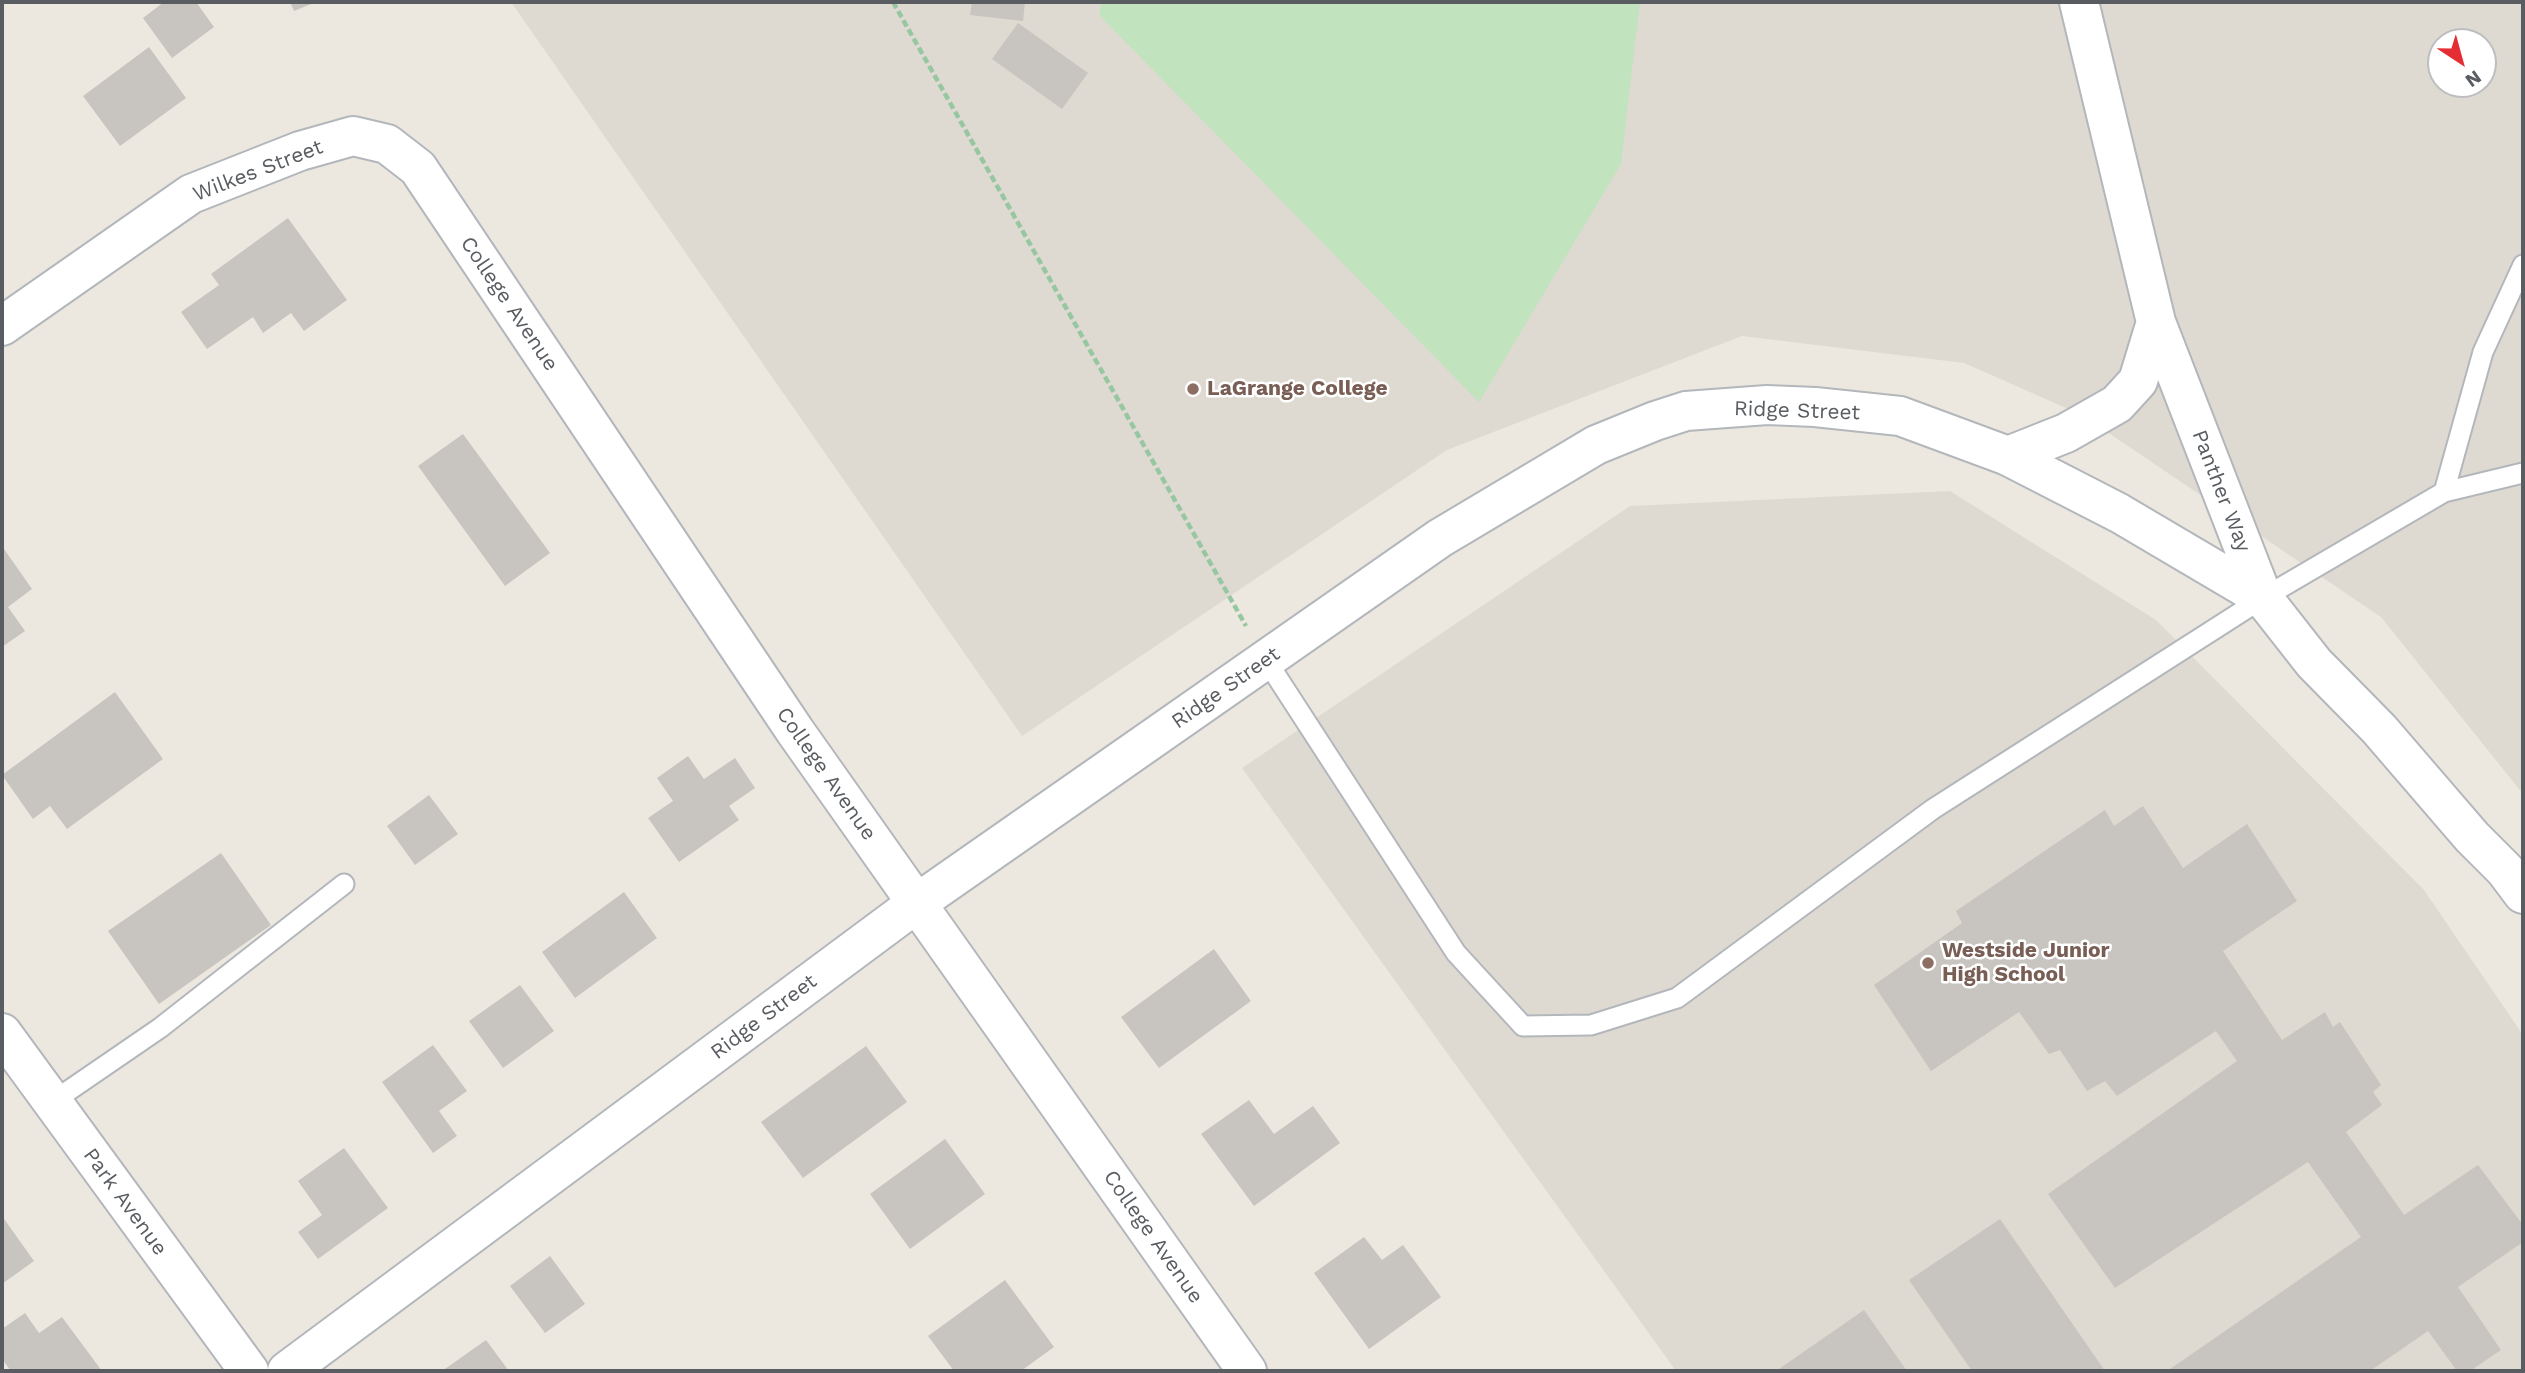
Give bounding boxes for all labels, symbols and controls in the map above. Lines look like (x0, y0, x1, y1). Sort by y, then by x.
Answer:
north arrow (2427, 28, 2497, 98)
text: N (2461, 65, 2486, 92)
street label: Wilkes Street (189, 135, 327, 207)
street label: College Avenue (455, 232, 563, 376)
place label: LaGrange College (1207, 376, 1388, 402)
marker: LaGrange College (1185, 381, 1201, 397)
street label: Ridge Street (1733, 396, 1861, 426)
street label: Panther Way (2186, 426, 2256, 556)
street label: Ridge Street (1167, 641, 1285, 735)
street label: College Avenue (771, 703, 881, 845)
place label: Westside Junior High School (1942, 938, 2110, 988)
marker: Westside Junior High School (1920, 955, 1936, 971)
street label: Ridge Street (706, 969, 822, 1065)
street label: Park Avenue (78, 1143, 172, 1261)
street label: College Avenue (1098, 1166, 1208, 1308)

